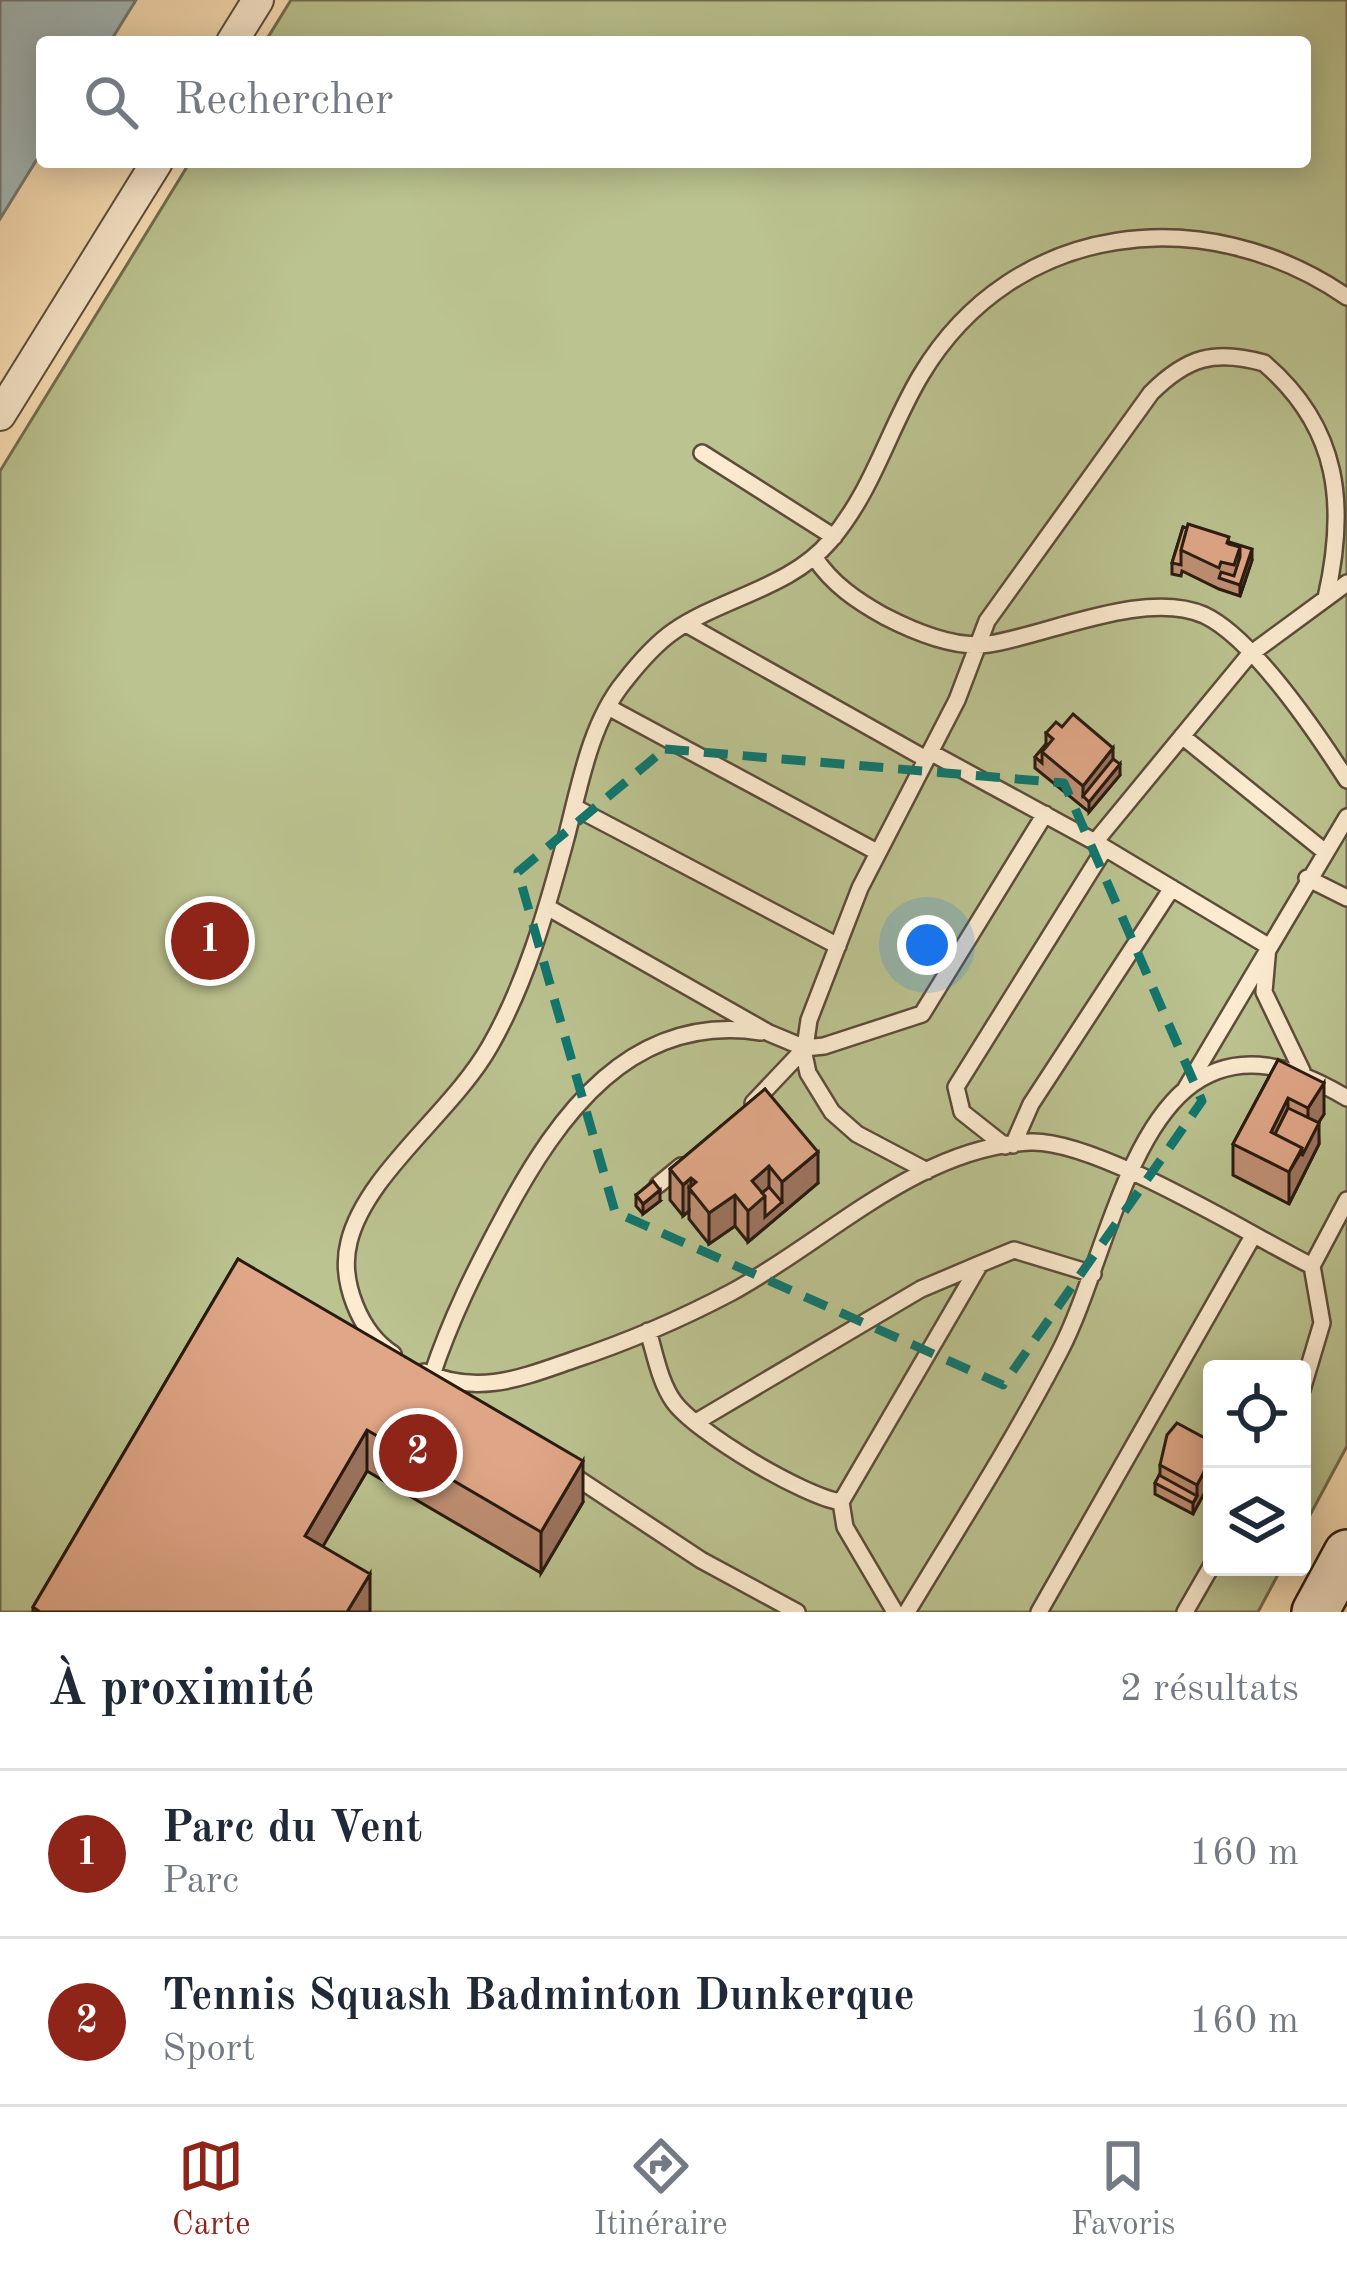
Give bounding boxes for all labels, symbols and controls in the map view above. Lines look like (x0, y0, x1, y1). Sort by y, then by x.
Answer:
search box (36, 36, 1311, 168)
icon: search (78, 69, 144, 135)
text: Rechercher (174, 79, 393, 124)
pin: 1 (171, 896, 249, 986)
your location (897, 915, 957, 975)
map controls (1203, 1360, 1311, 1576)
button: locate (1203, 1360, 1311, 1468)
pin: 2 (379, 1408, 457, 1498)
button: layers (1203, 1468, 1311, 1576)
text: À proximité (48, 1665, 315, 1716)
text: 2 résultats (1120, 1670, 1299, 1709)
text: Parc du Vent (162, 1807, 422, 1852)
text: 1 (76, 1834, 98, 1873)
text: 160 m (1189, 1834, 1299, 1873)
text: Parc (162, 1862, 239, 1901)
text: Tennis Squash Badminton Dunkerque (162, 1975, 915, 2020)
text: 2 (76, 2002, 98, 2041)
text: 160 m (1189, 2002, 1299, 2041)
text: Sport (162, 2030, 255, 2069)
tab: Carte (172, 2133, 250, 2246)
tab: Itinéraire (594, 2133, 728, 2246)
tab: Favoris (1071, 2133, 1175, 2246)

